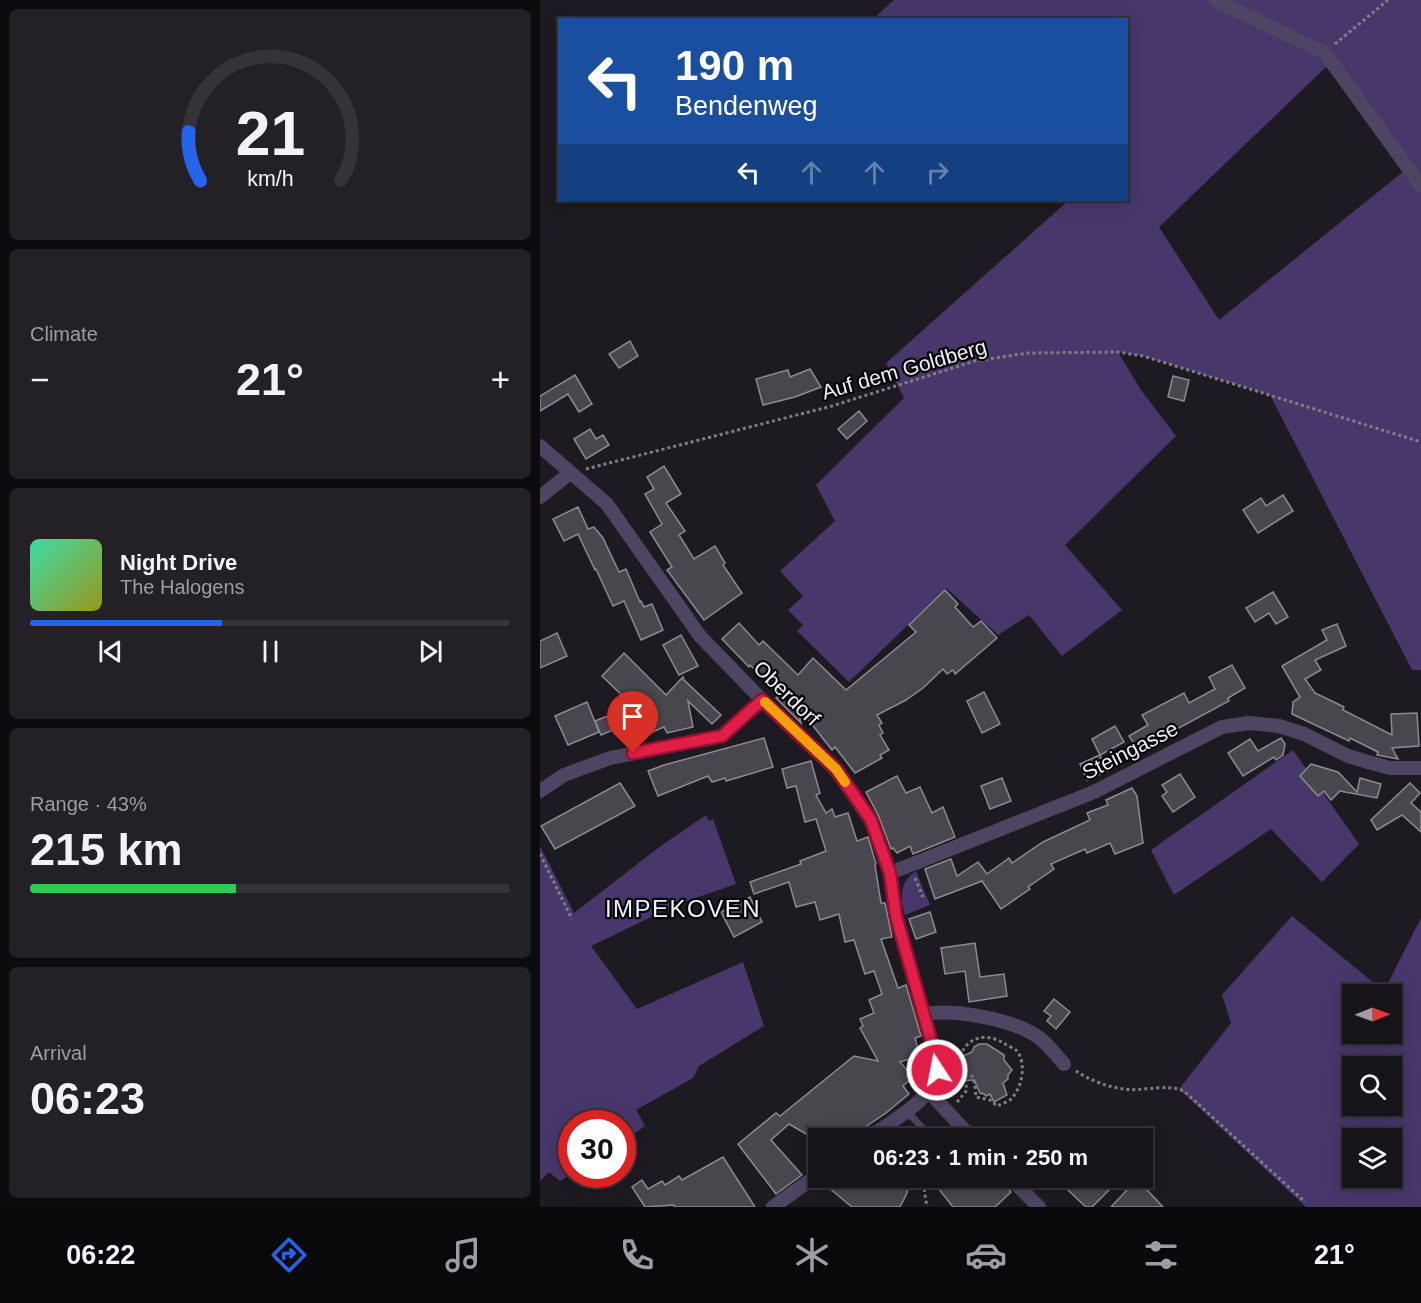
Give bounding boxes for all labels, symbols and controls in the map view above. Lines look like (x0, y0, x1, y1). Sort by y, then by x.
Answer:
icon: left (576, 42, 654, 120)
text: 190 m (675, 42, 794, 89)
text: Bendenweg (675, 91, 818, 121)
text: 21 (235, 99, 305, 168)
icon: left (732, 156, 765, 189)
icon: ahead (795, 156, 828, 189)
icon: ahead (858, 156, 891, 189)
icon: right (921, 156, 954, 189)
text: km/h (247, 168, 293, 192)
text: Climate (30, 323, 98, 345)
street label: Auf dem Goldberg (819, 334, 989, 404)
text: 21° (236, 354, 304, 405)
text: − (30, 361, 49, 398)
text: + (491, 361, 510, 398)
text: Night Drive (120, 550, 237, 575)
text: The Halogens (120, 576, 245, 598)
icon: previous (94, 635, 127, 668)
icon: pause (254, 635, 287, 668)
icon: next (414, 635, 447, 668)
street label: Oberdorf (749, 656, 825, 730)
pin (607, 691, 658, 753)
icon: arrive (616, 700, 649, 733)
street label: Steingasse (1078, 716, 1182, 784)
text: Range · 43% (30, 793, 147, 815)
text: 215 km (30, 824, 183, 875)
district label: IMPEKOVEN (605, 895, 761, 922)
north arrow (1342, 984, 1402, 1044)
map controls (1342, 984, 1402, 1188)
position arrow (905, 1038, 969, 1102)
text: Arrival (30, 1042, 87, 1064)
button: search (1342, 1056, 1402, 1116)
text: 06:23 (30, 1073, 145, 1124)
speed limit sign: 30 (558, 1110, 636, 1188)
button: layers (1342, 1128, 1402, 1188)
text: 06:23 · 1 min · 250 m (873, 1145, 1088, 1170)
icon: directions (268, 1234, 310, 1276)
icon: music (442, 1234, 484, 1276)
icon: phone (616, 1234, 658, 1276)
icon: climate (791, 1234, 833, 1276)
icon: car (965, 1234, 1007, 1276)
icon: filters (1140, 1234, 1182, 1276)
text: 06:22 (66, 1240, 135, 1270)
text: 21° (1314, 1240, 1355, 1270)

